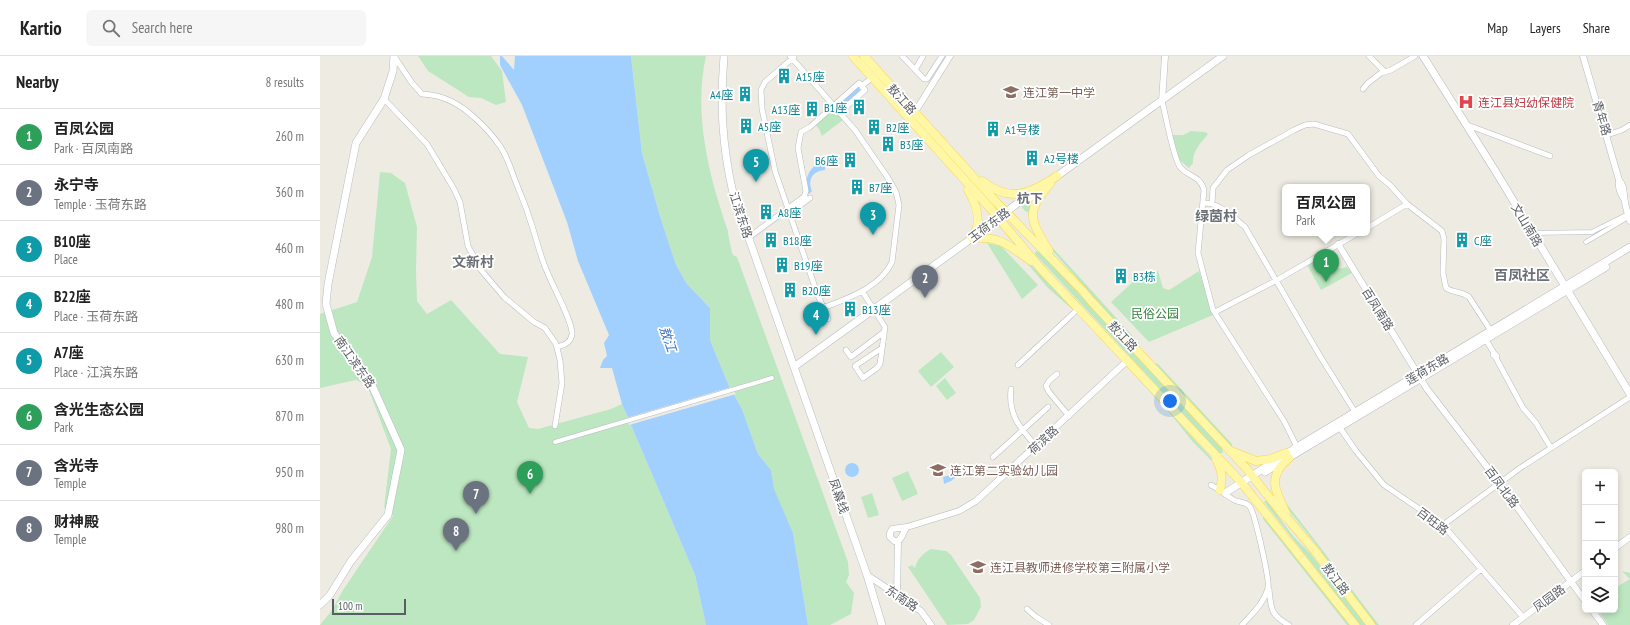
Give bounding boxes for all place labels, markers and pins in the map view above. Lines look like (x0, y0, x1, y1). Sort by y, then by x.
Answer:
building icon: A15座 (775, 67, 793, 85)
place label: A15座 (796, 69, 824, 84)
school or university icon: 连江第一中学 (1002, 83, 1020, 101)
building icon: A4座 (736, 85, 754, 103)
place label: 连江第一中学 (1023, 85, 1095, 100)
place label: A4座 (710, 87, 733, 102)
hospital icon: 连江县妇幼保健院 (1457, 93, 1475, 111)
place label: 连江县妇幼保健院 (1478, 95, 1574, 110)
building icon: B1座 (850, 98, 868, 116)
building icon: A13座 (803, 100, 821, 118)
place label: B1座 (824, 100, 847, 115)
place label: A13座 (772, 102, 800, 117)
building icon: A5座 (737, 117, 755, 135)
building icon: B2座 (865, 118, 883, 136)
place label: A5座 (758, 119, 781, 134)
place label: B2座 (886, 120, 909, 135)
building icon: A1号楼 (984, 120, 1002, 138)
place label: A1号楼 (1005, 122, 1040, 137)
building icon: B3座 (879, 135, 897, 153)
place label: B3座 (900, 137, 923, 152)
pin: 5 (743, 149, 769, 182)
building icon: A2号楼 (1023, 149, 1041, 167)
building icon: B6座 (841, 151, 859, 169)
place label: A2号楼 (1044, 151, 1079, 166)
place label: B6座 (815, 153, 838, 168)
building icon: B7座 (848, 178, 866, 196)
place label: B7座 (869, 180, 892, 195)
pin: 3 (860, 202, 886, 235)
building icon: A8座 (757, 203, 775, 221)
place label: A8座 (778, 205, 801, 220)
building icon: B18座 (762, 231, 780, 249)
building icon: C座 (1453, 231, 1471, 249)
place label: B18座 (783, 233, 811, 248)
place label: C座 (1474, 233, 1492, 248)
pin: 1 (1313, 249, 1339, 282)
building icon: B19座 (773, 256, 791, 274)
place label: B19座 (794, 258, 822, 273)
pin: 2 (912, 265, 938, 298)
building icon: B3栋 (1112, 267, 1130, 285)
place label: B3栋 (1133, 269, 1156, 284)
building icon: B20座 (781, 281, 799, 299)
place label: B20座 (802, 283, 830, 298)
building icon: B13座 (841, 300, 859, 318)
pin: 4 (803, 302, 829, 335)
place label: B13座 (862, 302, 890, 317)
pin: 6 (517, 461, 543, 494)
school or university icon: 连江第二实验幼儿园 (929, 461, 947, 479)
place label: 连江第二实验幼儿园 (950, 463, 1058, 478)
pin: 7 (463, 481, 489, 514)
pin: 8 (443, 518, 469, 551)
school or university icon: 连江县教师进修学校第三附属小学 (969, 558, 987, 576)
place label: 连江县教师进修学校第三附属小学 (990, 560, 1170, 575)

